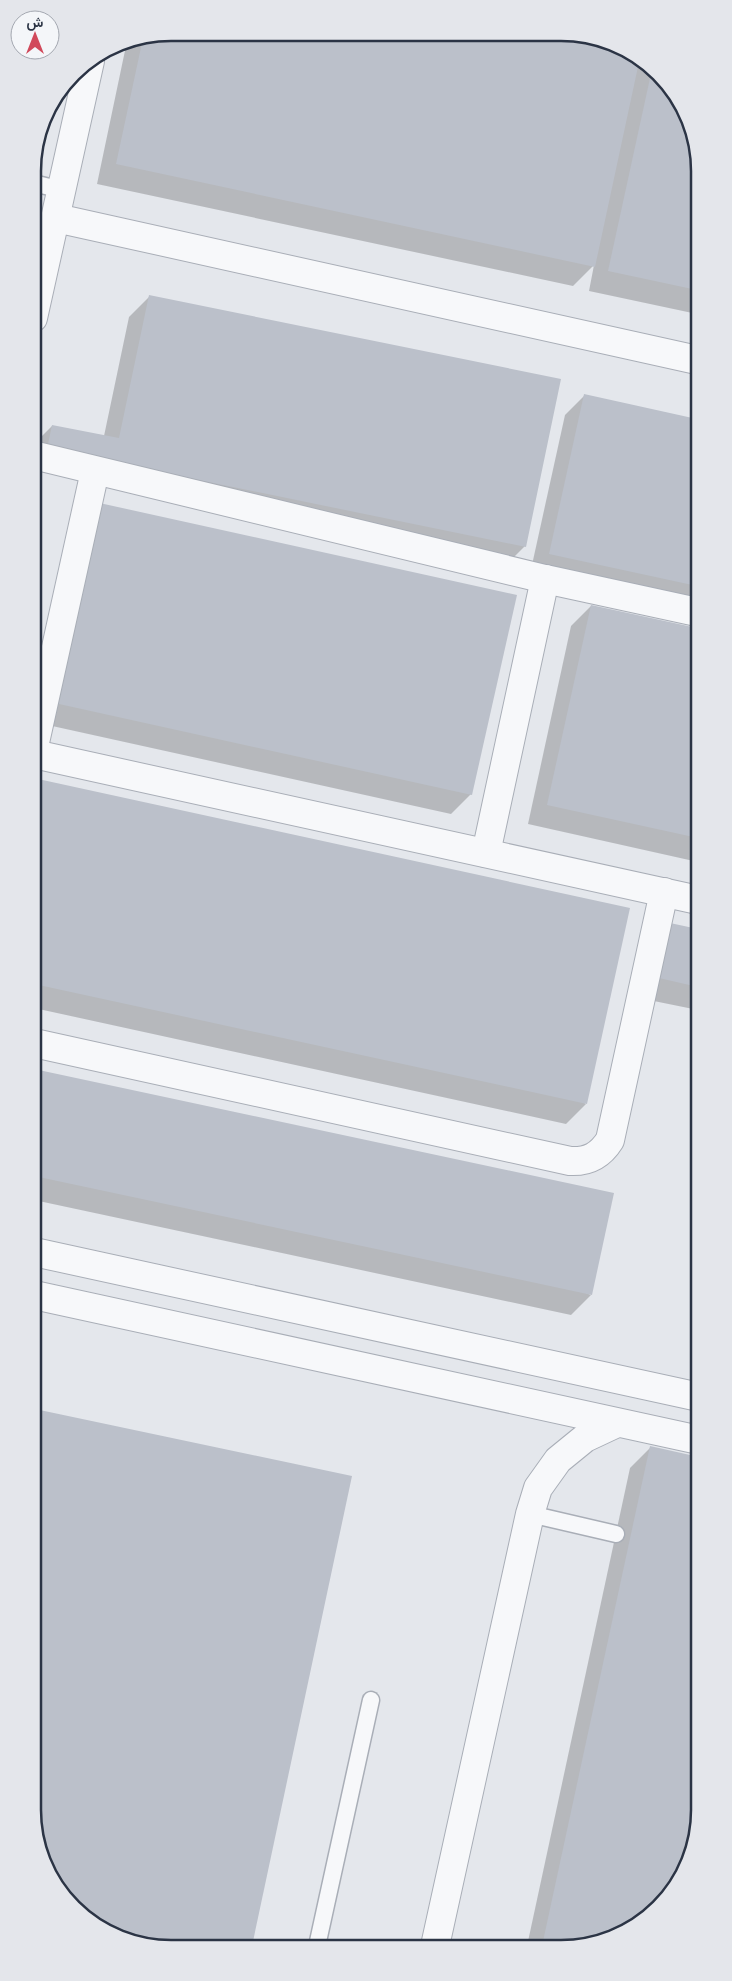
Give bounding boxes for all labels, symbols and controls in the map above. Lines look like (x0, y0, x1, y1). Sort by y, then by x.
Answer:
north arrow (10, 10, 60, 60)
text: ش (27, 14, 44, 31)

